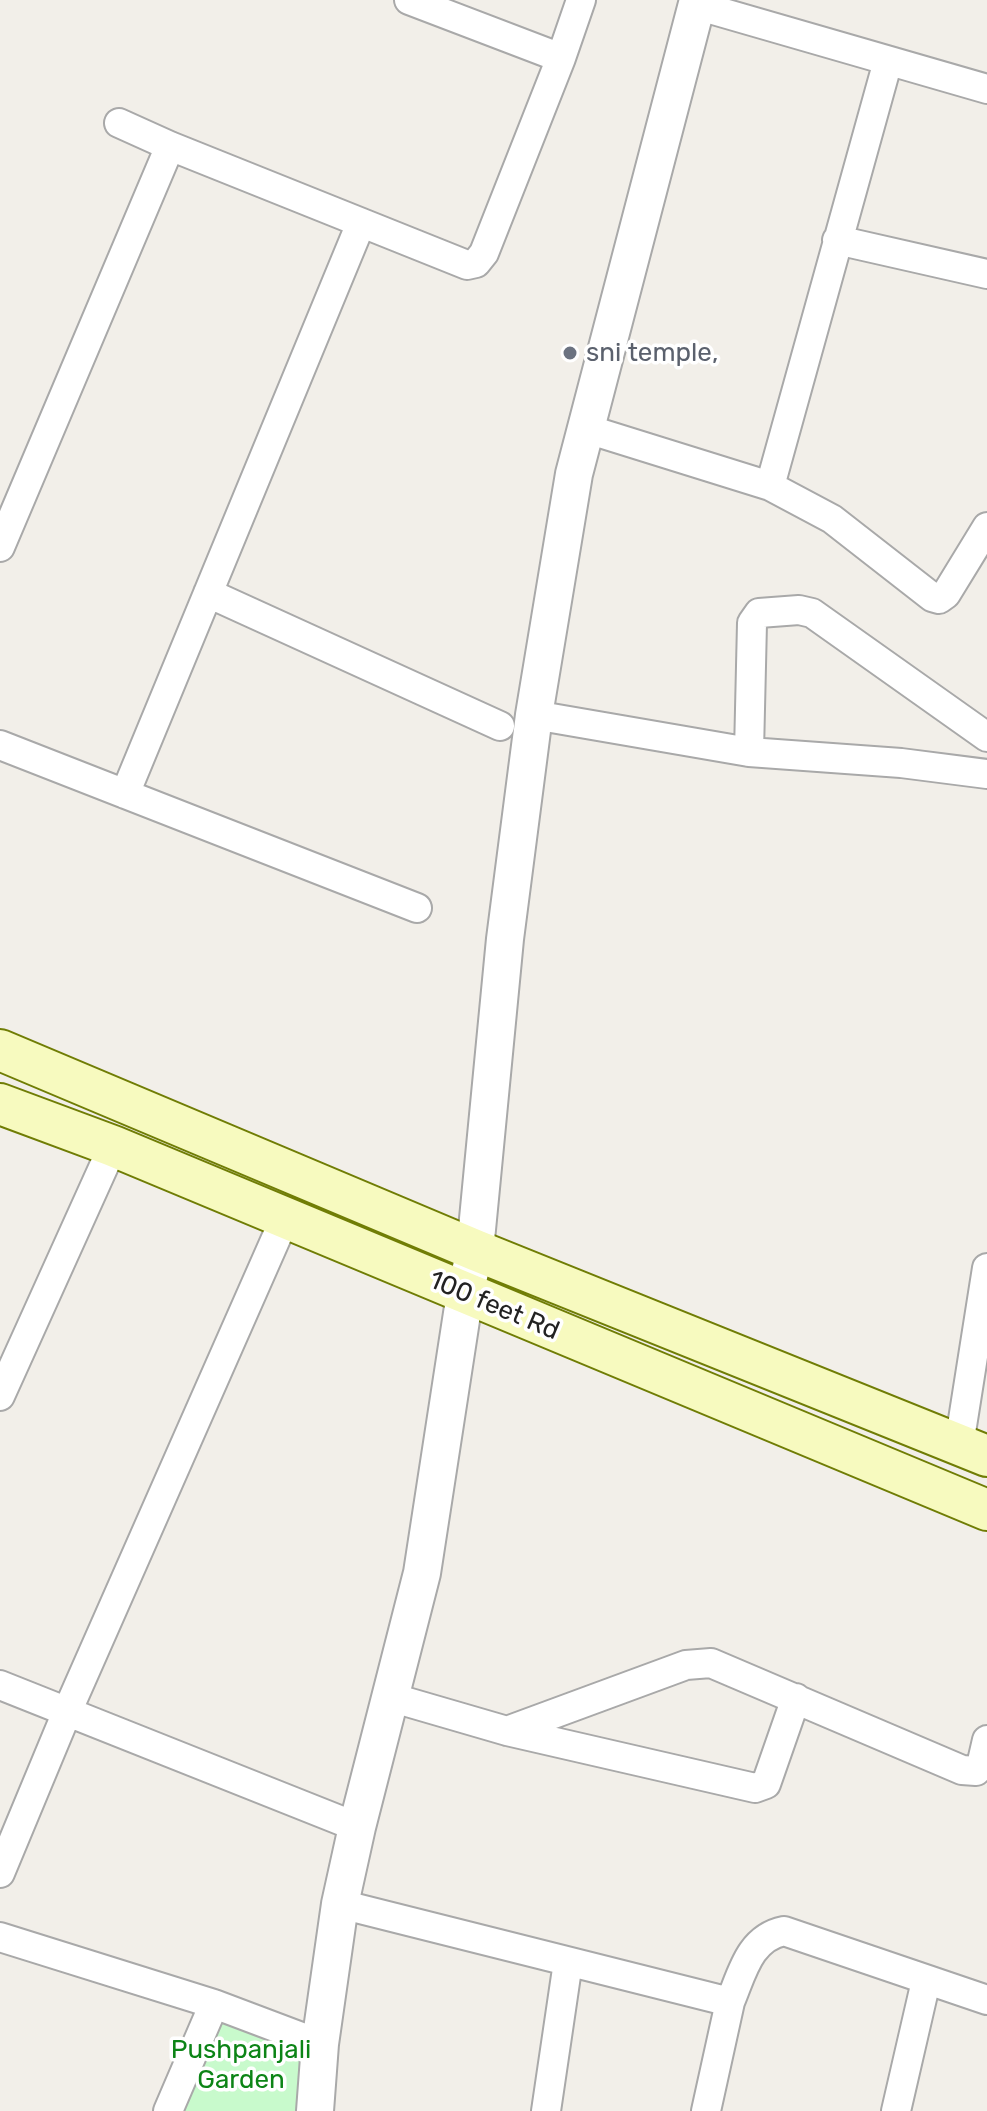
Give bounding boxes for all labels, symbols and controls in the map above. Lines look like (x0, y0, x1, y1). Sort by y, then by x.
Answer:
place label: sni temple, (586, 337, 718, 369)
marker: sni temple, (561, 344, 579, 362)
street label: 100 feet Rd (424, 1265, 564, 1347)
park label: Pushpanjali Garden (171, 2034, 311, 2096)

